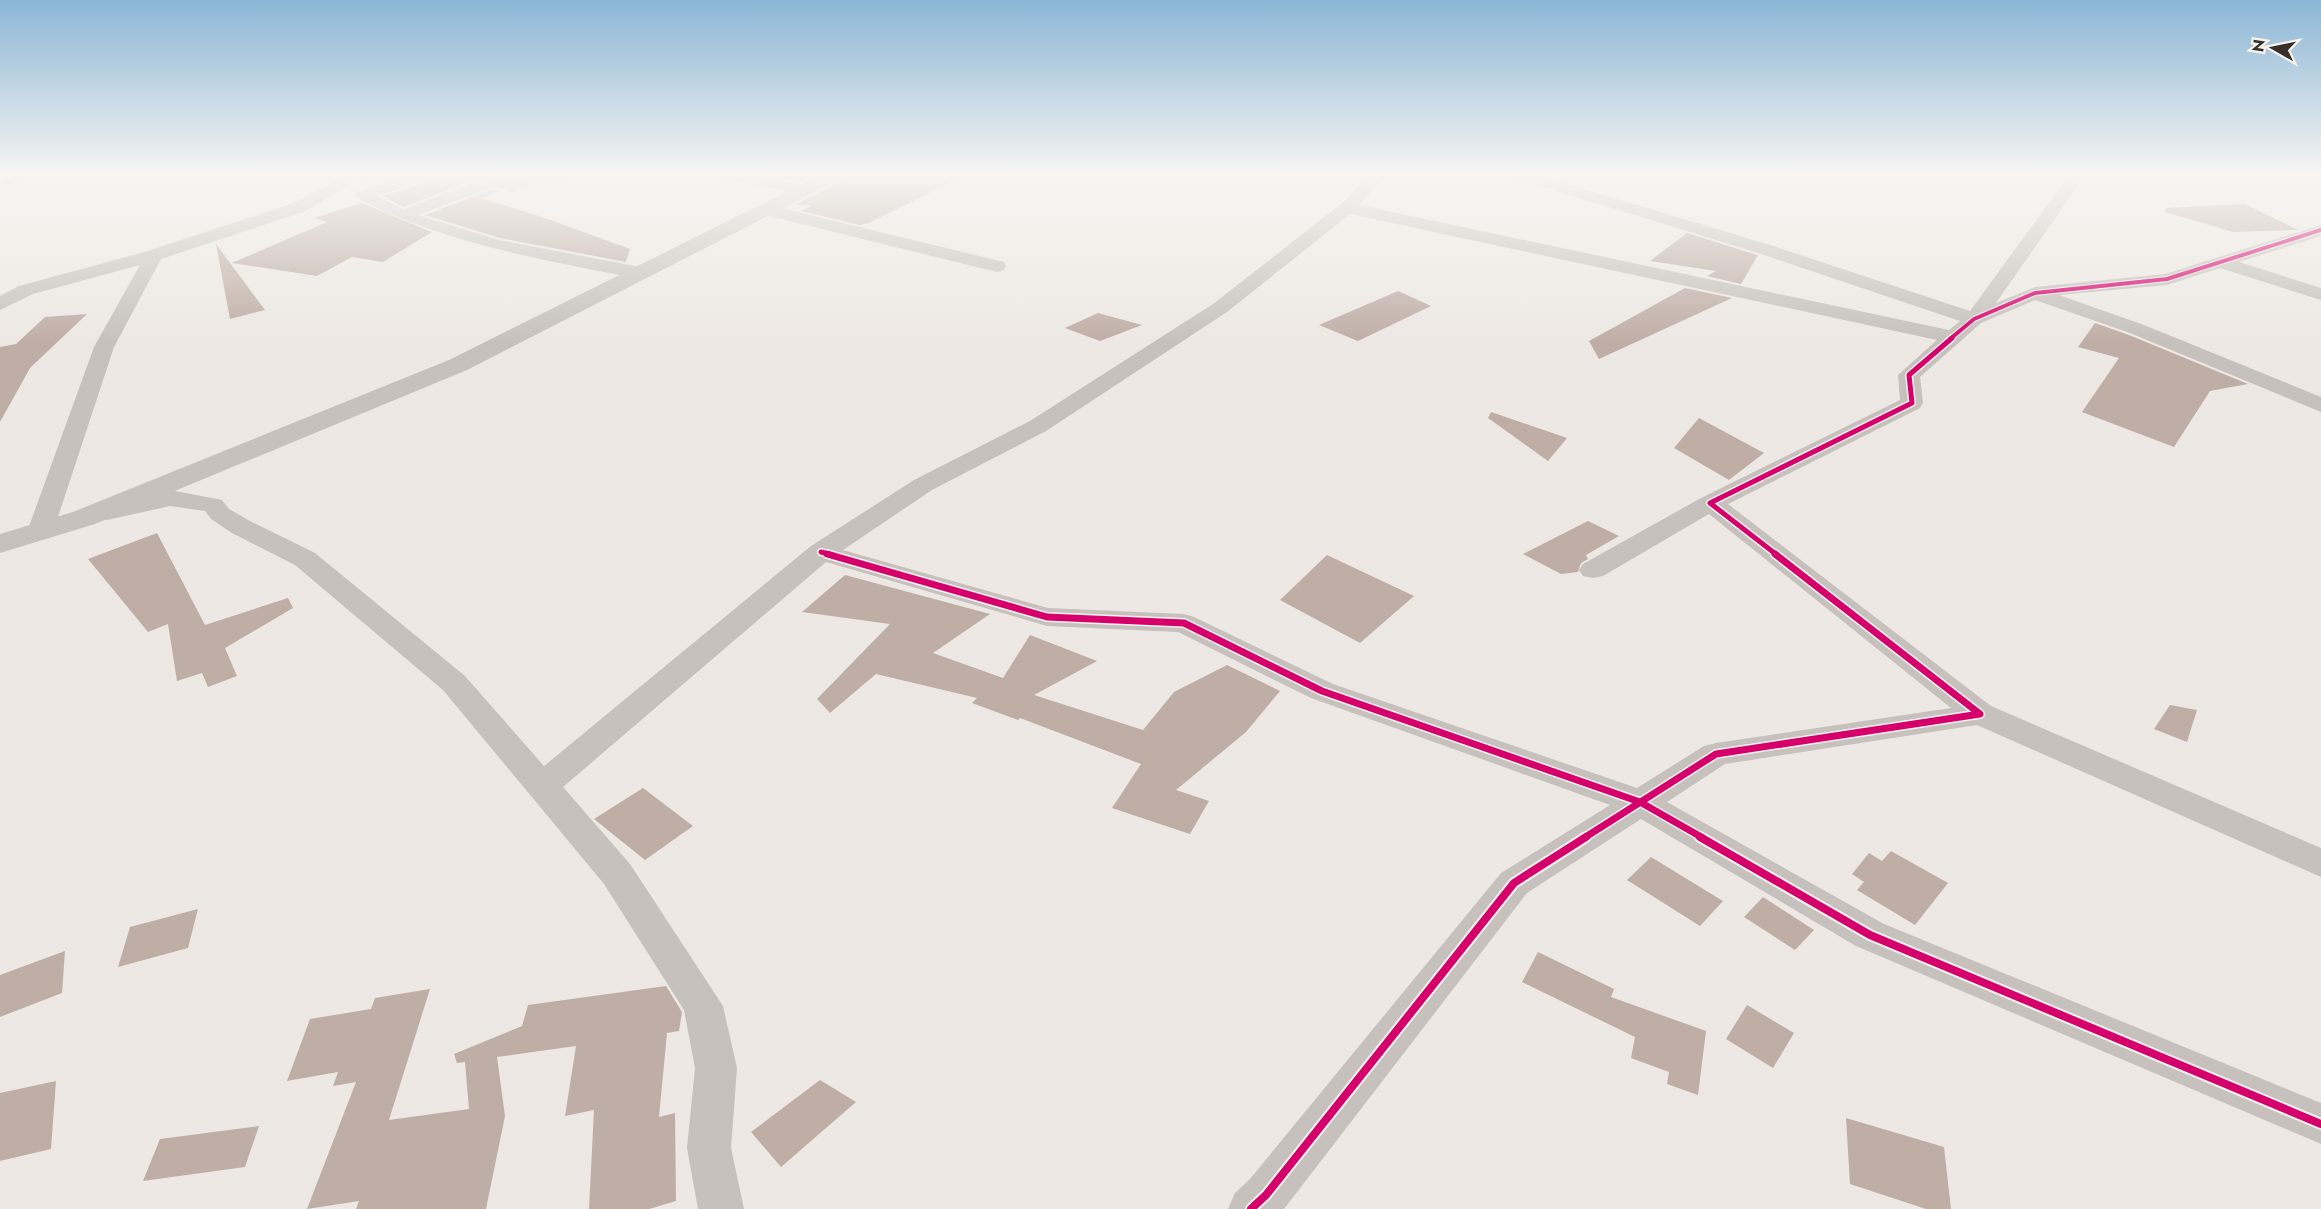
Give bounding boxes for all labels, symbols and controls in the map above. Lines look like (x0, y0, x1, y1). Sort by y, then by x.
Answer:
north arrow (2243, 18, 2303, 78)
text: N (2246, 38, 2271, 54)

